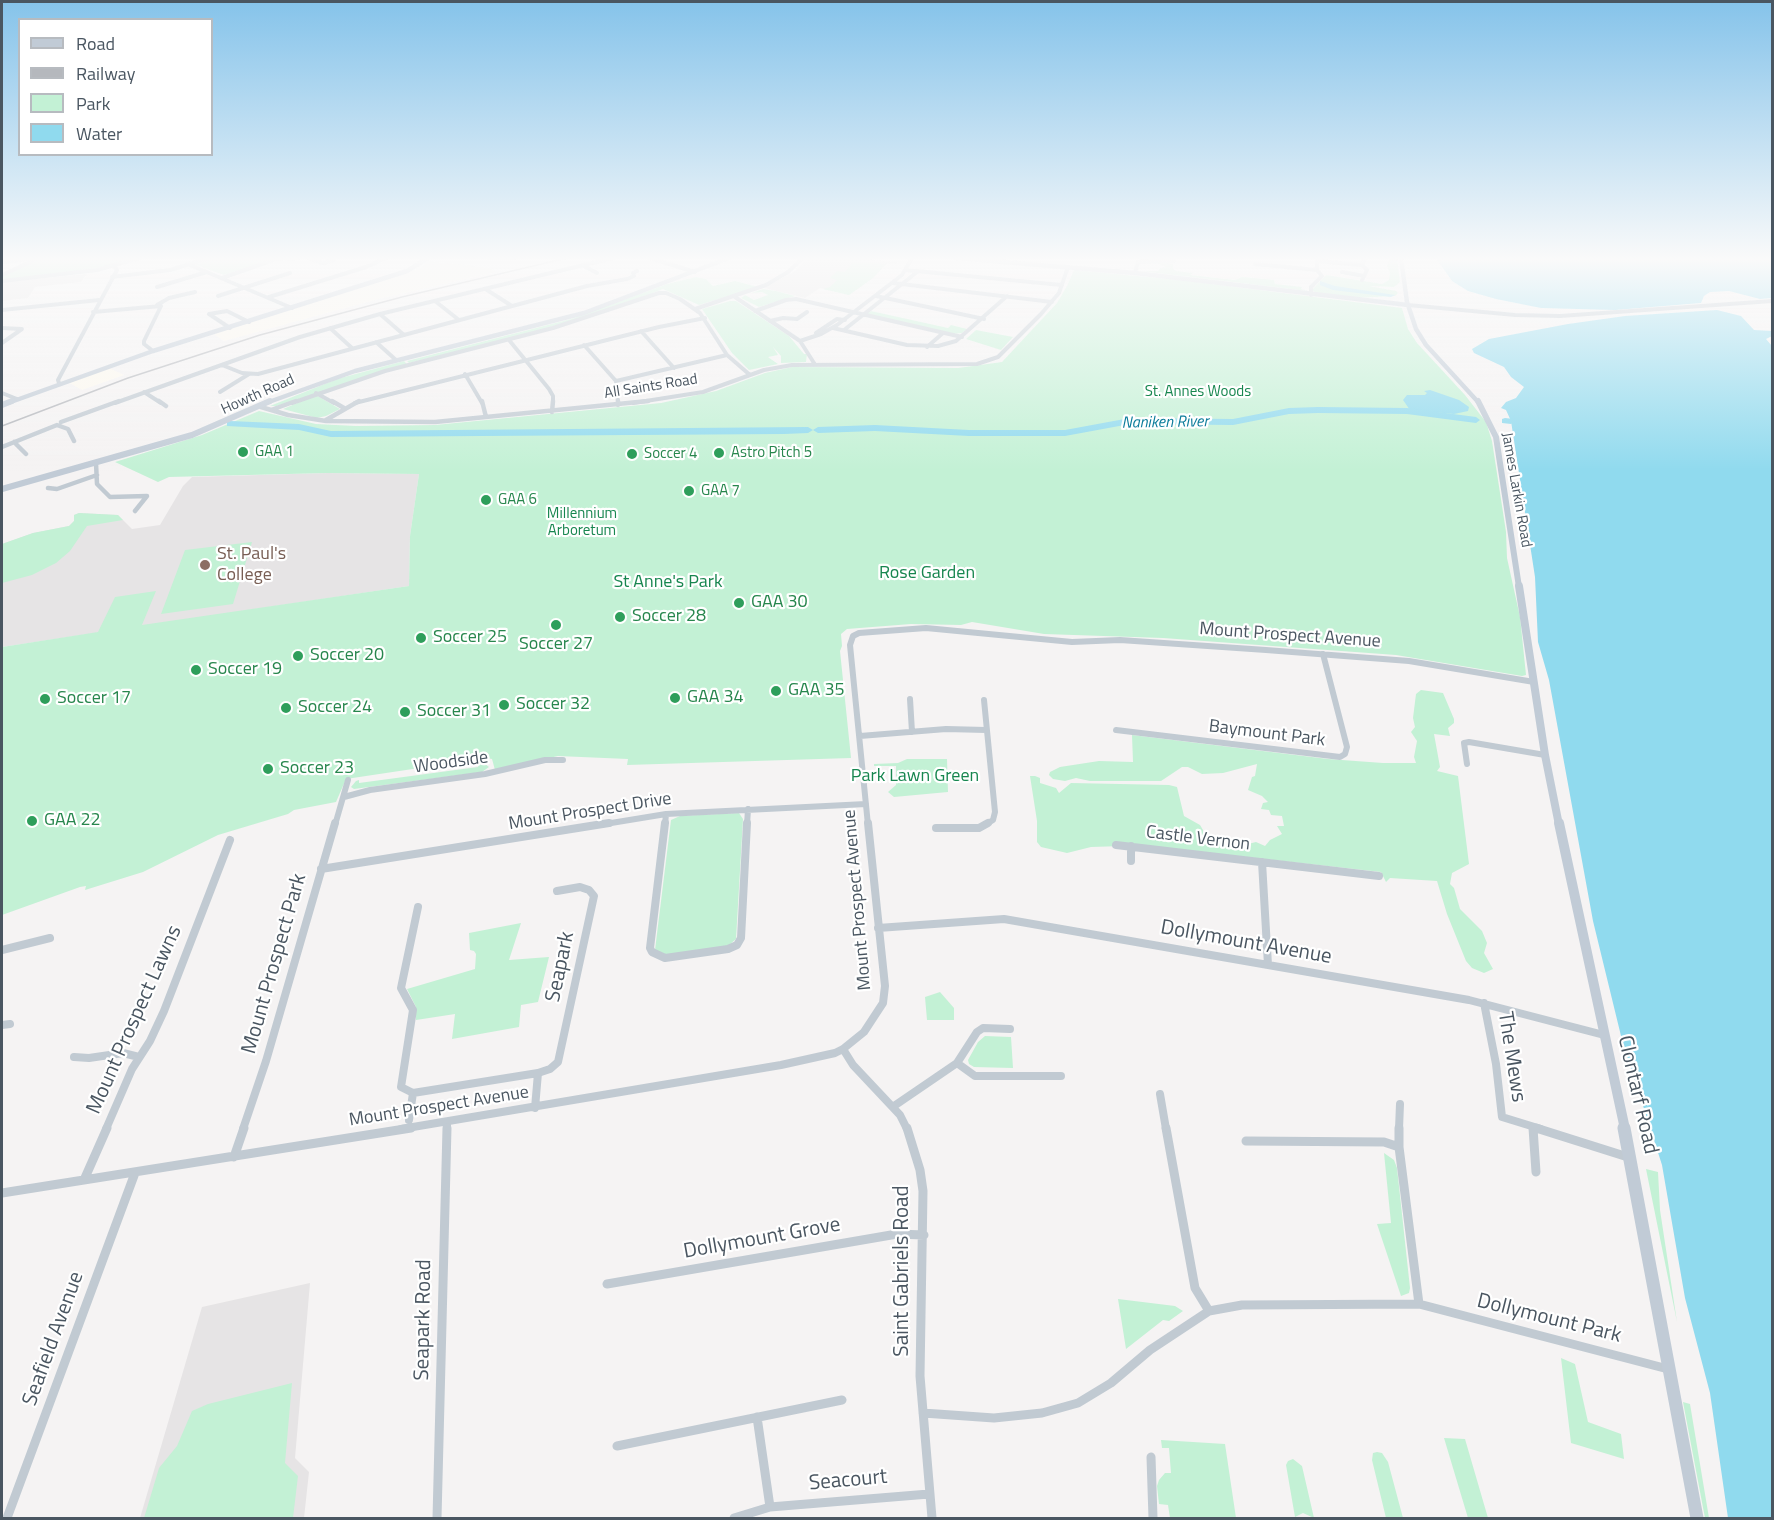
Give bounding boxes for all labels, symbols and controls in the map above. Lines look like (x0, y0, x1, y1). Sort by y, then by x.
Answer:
legend (18, 18, 213, 156)
text: Road (76, 30, 115, 57)
text: Railway (76, 60, 135, 87)
text: Park (76, 90, 110, 117)
text: Water (76, 120, 122, 147)
street label: Howth Road (219, 371, 297, 419)
street label: All Saints Road (603, 371, 699, 403)
park label: St. Annes Woods (1145, 383, 1251, 401)
water label: Naniken River (1121, 413, 1209, 433)
street label: James Larkin Road (1497, 431, 1535, 549)
place label: GAA 1 (255, 443, 294, 461)
place label: Astro Pitch 5 (731, 444, 812, 462)
marker: GAA 1 (236, 445, 250, 459)
place label: Soccer 4 (644, 445, 697, 463)
marker: Astro Pitch 5 (712, 446, 726, 460)
marker: Soccer 4 (625, 447, 639, 461)
place label: GAA 7 (701, 482, 740, 500)
marker: GAA 7 (682, 484, 696, 498)
place label: GAA 6 (498, 491, 537, 509)
marker: GAA 6 (479, 493, 493, 507)
park label: Millennium Arboretum (547, 505, 617, 540)
place label: St. Paul's College (217, 544, 286, 586)
marker: St. Paul's College (198, 558, 212, 572)
park label: Rose Garden (879, 563, 975, 585)
park label: St Anne's Park (613, 572, 723, 594)
place label: GAA 30 (751, 592, 808, 614)
marker: GAA 30 (732, 596, 746, 610)
place label: Soccer 28 (632, 606, 706, 628)
marker: Soccer 28 (613, 610, 627, 624)
marker: Soccer 27 (549, 618, 563, 632)
street label: Mount Prospect Avenue (1199, 619, 1381, 653)
place label: Soccer 25 (433, 627, 507, 649)
marker: Soccer 25 (414, 631, 428, 645)
place label: Soccer 27 (519, 634, 593, 656)
place label: Soccer 20 (310, 645, 384, 667)
marker: Soccer 20 (291, 649, 305, 663)
place label: Soccer 19 (208, 659, 282, 681)
marker: Soccer 19 (189, 663, 203, 677)
place label: GAA 35 (788, 680, 845, 702)
marker: GAA 35 (769, 684, 783, 698)
place label: GAA 34 (687, 687, 744, 709)
place label: Soccer 17 (57, 688, 131, 710)
marker: GAA 34 (668, 691, 682, 705)
marker: Soccer 17 (38, 692, 52, 706)
place label: Soccer 32 (516, 694, 590, 716)
place label: Soccer 24 (298, 697, 372, 719)
marker: Soccer 32 (497, 698, 511, 712)
marker: Soccer 24 (279, 701, 293, 715)
place label: Soccer 31 (417, 701, 491, 723)
marker: Soccer 31 (398, 705, 412, 719)
street label: Baymount Park (1208, 716, 1326, 752)
street label: Woodside (412, 747, 490, 779)
place label: Soccer 23 (280, 758, 354, 780)
marker: Soccer 23 (261, 762, 275, 776)
park label: Park Lawn Green (851, 766, 979, 788)
street label: Mount Prospect Drive (507, 788, 673, 836)
street label: Mount Prospect Avenue (839, 809, 877, 991)
place label: GAA 22 (44, 810, 101, 832)
marker: GAA 22 (25, 814, 39, 828)
street label: Castle Vernon (1145, 822, 1251, 856)
street label: Mount Prospect Park (237, 871, 313, 1057)
street label: Dollymount Avenue (1159, 916, 1333, 970)
street label: Mount Prospect Lawns (82, 922, 188, 1118)
street label: Seapark (541, 929, 581, 1005)
street label: The Mews (1491, 1010, 1531, 1104)
street label: Clontarf Road (1611, 1033, 1663, 1157)
street label: Mount Prospect Avenue (348, 1082, 530, 1132)
street label: Saint Gabriels Road (890, 1185, 916, 1357)
street label: Dollymount Grove (682, 1213, 842, 1265)
street label: Seapark Road (410, 1259, 438, 1381)
street label: Seafield Avenue (18, 1268, 90, 1410)
street label: Dollymount Park (1474, 1289, 1624, 1349)
street label: Seacourt (808, 1465, 888, 1497)

